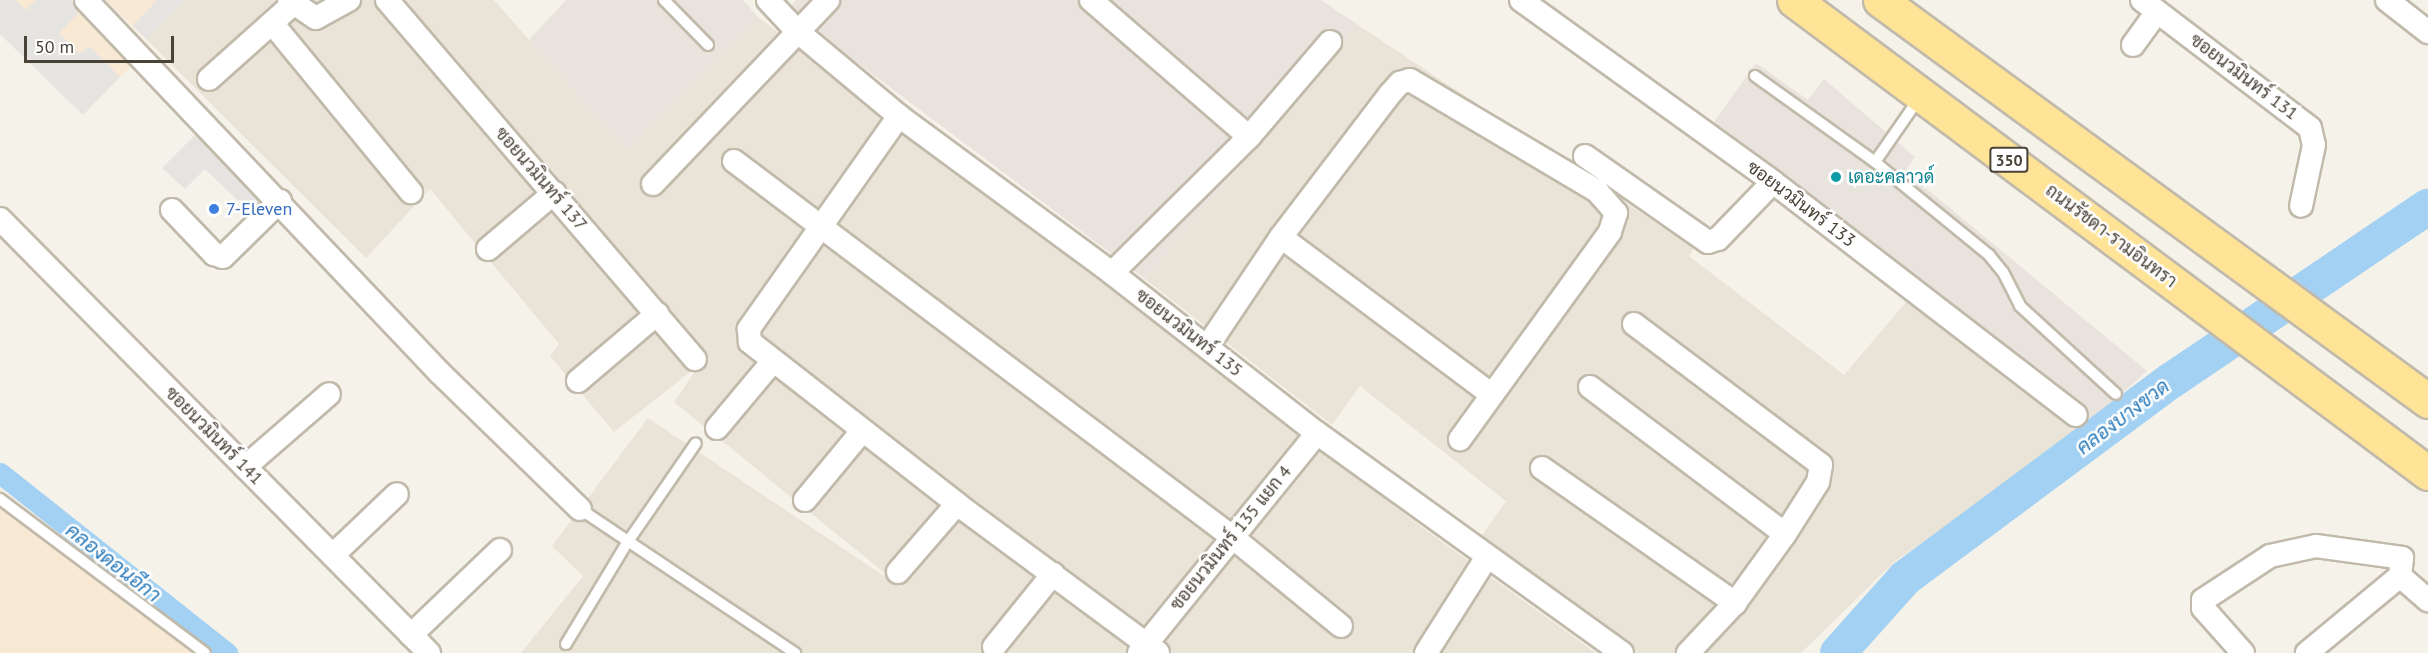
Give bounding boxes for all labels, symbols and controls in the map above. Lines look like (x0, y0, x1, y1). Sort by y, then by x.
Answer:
scale bar (27, 24, 177, 62)
street label: ซอยนวมินทร์ 131 (2186, 29, 2302, 125)
text: 50 m (35, 35, 74, 58)
street label: ซอยนวมินทร์ 137 (490, 123, 592, 235)
road number: 350 (1988, 147, 2030, 173)
street label: ซอยนวมินทร์ 133 (1743, 156, 1859, 252)
place label: เดอะคลาวด์ (1848, 166, 1934, 188)
marker: เดอะคลาวด์ (1829, 170, 1843, 184)
street label: ถนนรัชดา-รามอินทรา (2041, 180, 2181, 292)
place label: 7-Eleven (226, 198, 292, 220)
marker: 7-Eleven (207, 202, 221, 216)
street label: ซอยนวมินทร์ 135 (1131, 284, 1247, 382)
water label: คลองบางขวด (2072, 374, 2174, 460)
street label: ซอยนวมินทร์ 141 (160, 382, 268, 490)
street label: ซอยนวมินทร์ 135 แยก 4 (1166, 461, 1296, 615)
water label: คลองดอนอีกา (61, 519, 165, 607)

